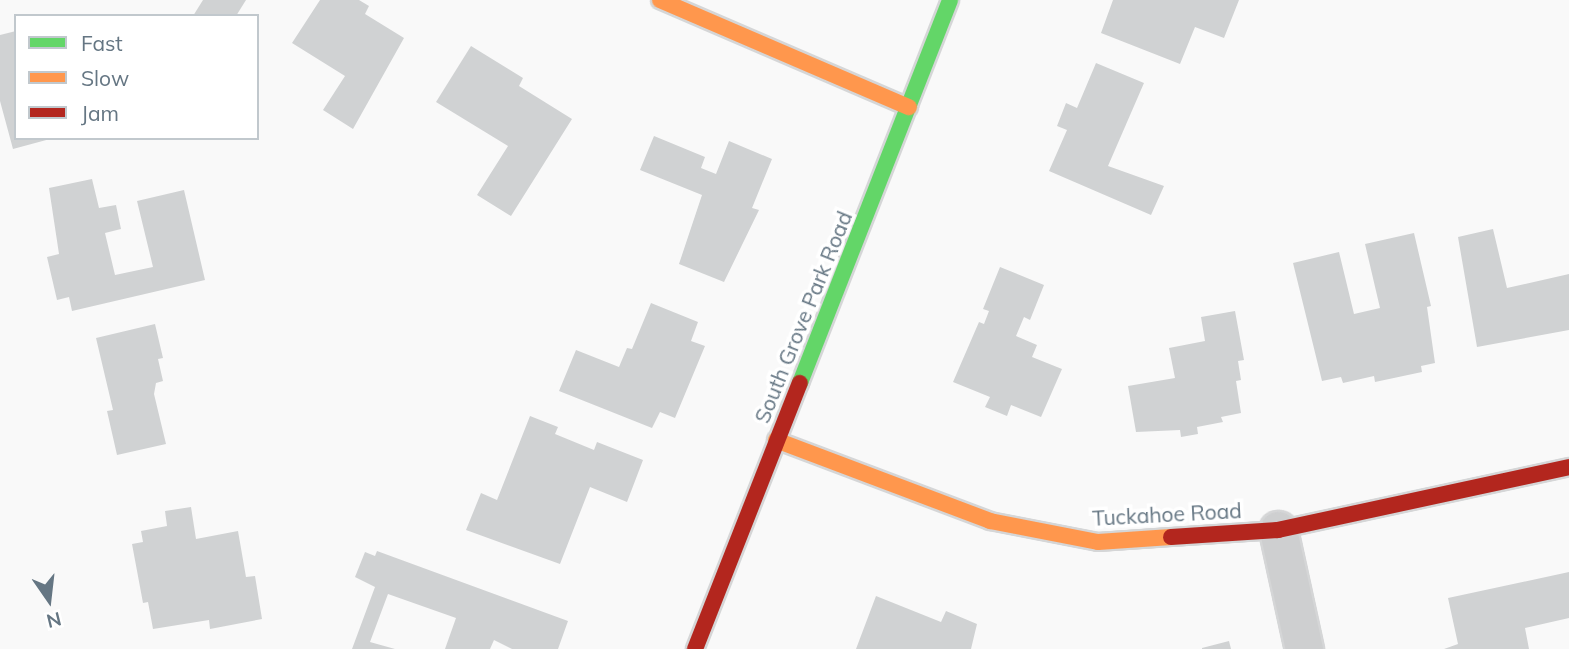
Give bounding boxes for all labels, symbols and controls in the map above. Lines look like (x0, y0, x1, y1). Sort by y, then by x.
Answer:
legend (14, 14, 259, 140)
text: Fast (81, 30, 123, 56)
text: Slow (81, 65, 129, 91)
text: Jam (81, 100, 119, 126)
street label: South Grove Park Road (749, 207, 857, 427)
street label: Tuckahoe Road (1092, 498, 1242, 530)
north arrow (14, 565, 84, 635)
text: N (44, 607, 64, 634)

